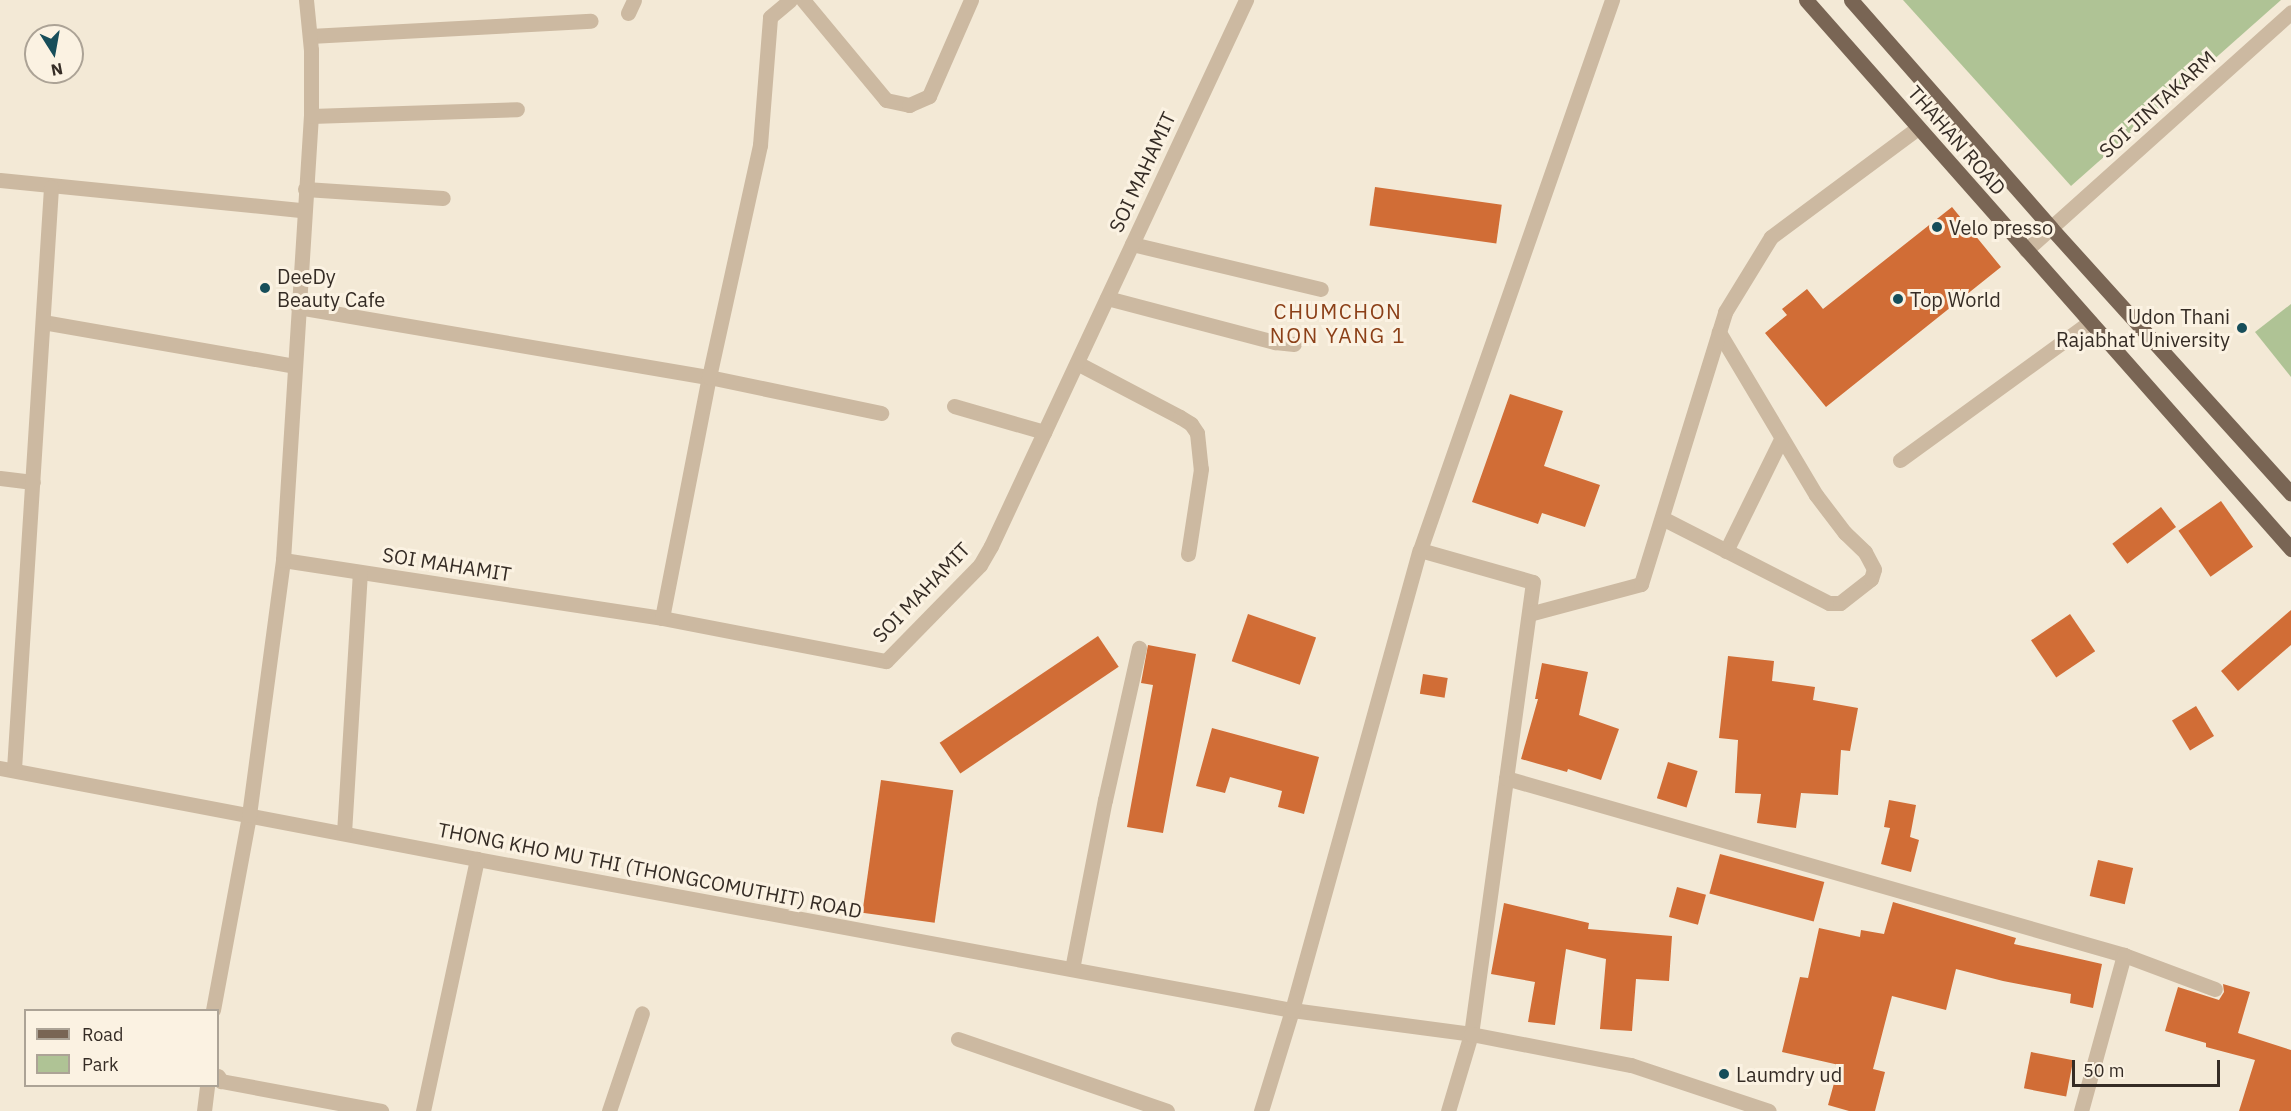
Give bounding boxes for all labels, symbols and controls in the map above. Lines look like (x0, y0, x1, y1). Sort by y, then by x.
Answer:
north arrow (24, 24, 84, 84)
street label: SOI JINTAKARM (2094, 45, 2220, 163)
text: N (49, 59, 65, 81)
street label: THAHAN ROAD (1903, 80, 2011, 200)
street label: SOI MAHAMIT (1104, 108, 1180, 236)
place label: Velo presso (1949, 215, 2053, 239)
marker: Velo presso (1930, 220, 1944, 234)
place label: DeeDy Beauty Cafe (277, 264, 385, 311)
marker: DeeDy Beauty Cafe (258, 281, 272, 295)
place label: Top World (1910, 287, 2001, 311)
marker: Top World (1891, 292, 1905, 306)
district label: CHUMCHON NON YANG 1 (1270, 298, 1406, 348)
place label: Udon Thani Rajabhat University (2056, 304, 2230, 351)
marker: Udon Thani Rajabhat University (2235, 321, 2249, 335)
street label: SOI MAHAMIT (867, 537, 975, 647)
street label: SOI MAHAMIT (381, 542, 513, 586)
street label: THONG KHO MU THI (THONGCOMUTHIT) ROAD (436, 817, 864, 923)
legend (24, 1009, 219, 1087)
text: Road (82, 1023, 123, 1046)
scale bar (2075, 1048, 2224, 1086)
text: Park (82, 1053, 118, 1076)
text: 50 m (2083, 1059, 2125, 1082)
place label: Laumdry ud (1736, 1062, 1842, 1086)
marker: Laumdry ud (1717, 1067, 1731, 1081)

